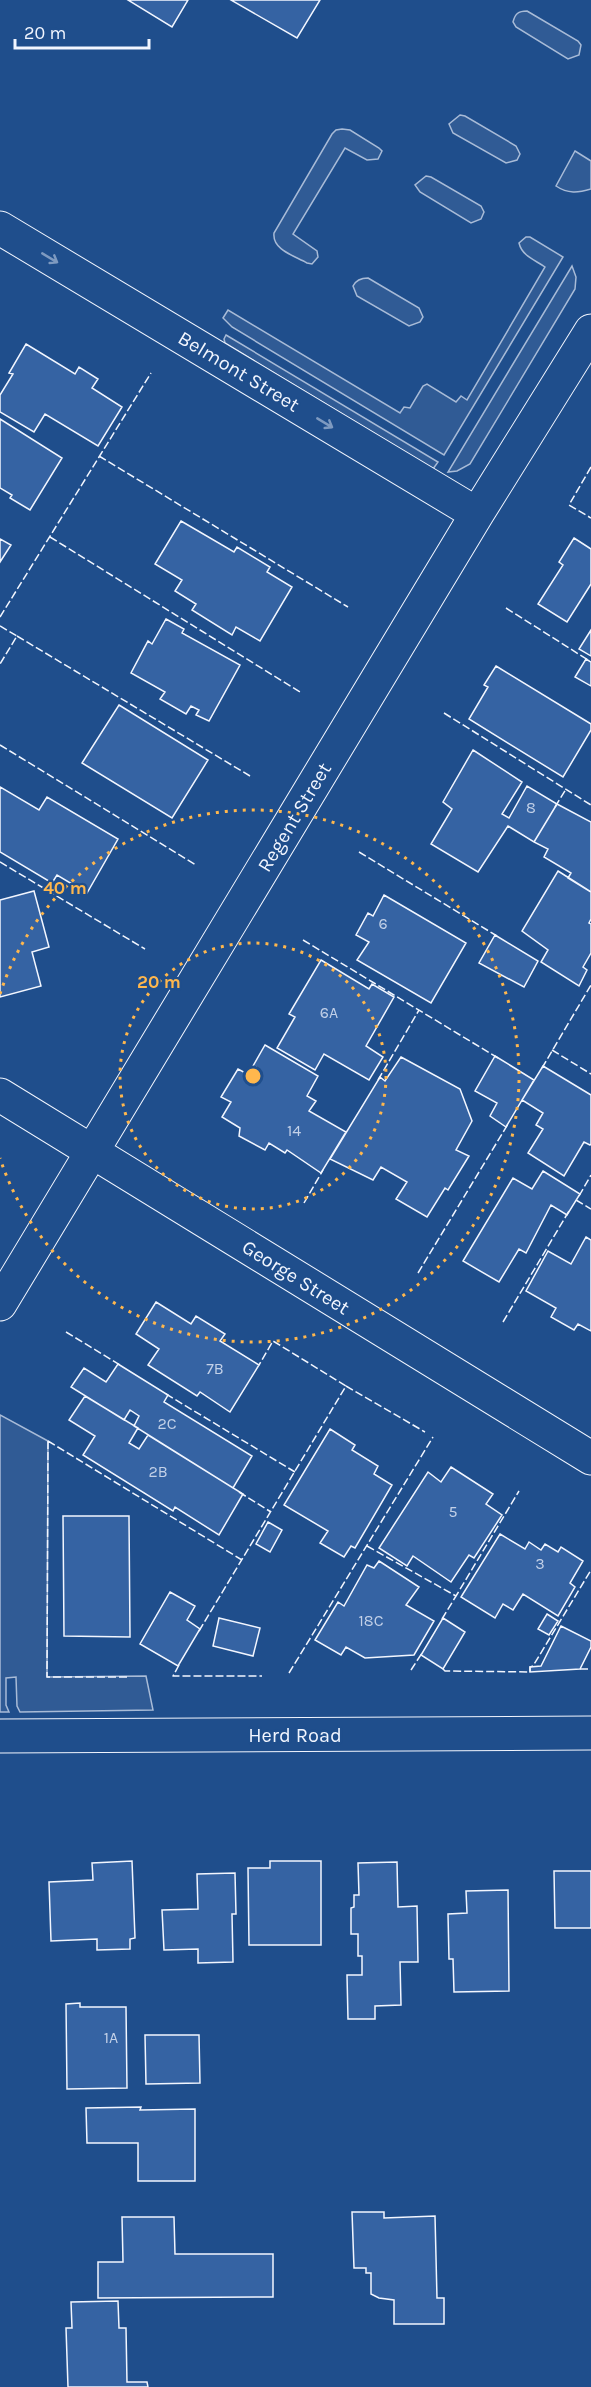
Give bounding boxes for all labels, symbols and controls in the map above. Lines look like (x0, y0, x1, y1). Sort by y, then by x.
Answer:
scale bar (15, 12, 148, 50)
text: 20 m (24, 22, 66, 44)
one-way arrow (41, 253, 58, 265)
street label: Belmont Street (174, 326, 304, 417)
one-way arrow (316, 418, 333, 430)
street label: Regent Street (253, 758, 336, 876)
house number: 8 (526, 798, 536, 817)
text: 40 m (43, 877, 87, 899)
house number: 6 (378, 914, 388, 933)
text: 20 m (137, 971, 181, 993)
house number: 6A (320, 1003, 338, 1022)
centre of rings (243, 1066, 263, 1086)
house number: 14 (287, 1121, 301, 1140)
street label: George Street (238, 1235, 354, 1320)
house number: 7B (206, 1359, 224, 1378)
house number: 2C (157, 1414, 177, 1433)
house number: 2B (148, 1462, 168, 1481)
house number: 5 (448, 1502, 458, 1521)
house number: 3 (535, 1554, 545, 1573)
house number: 18C (359, 1611, 384, 1630)
street label: Herd Road (248, 1724, 342, 1747)
house number: 1A (104, 2028, 118, 2047)

